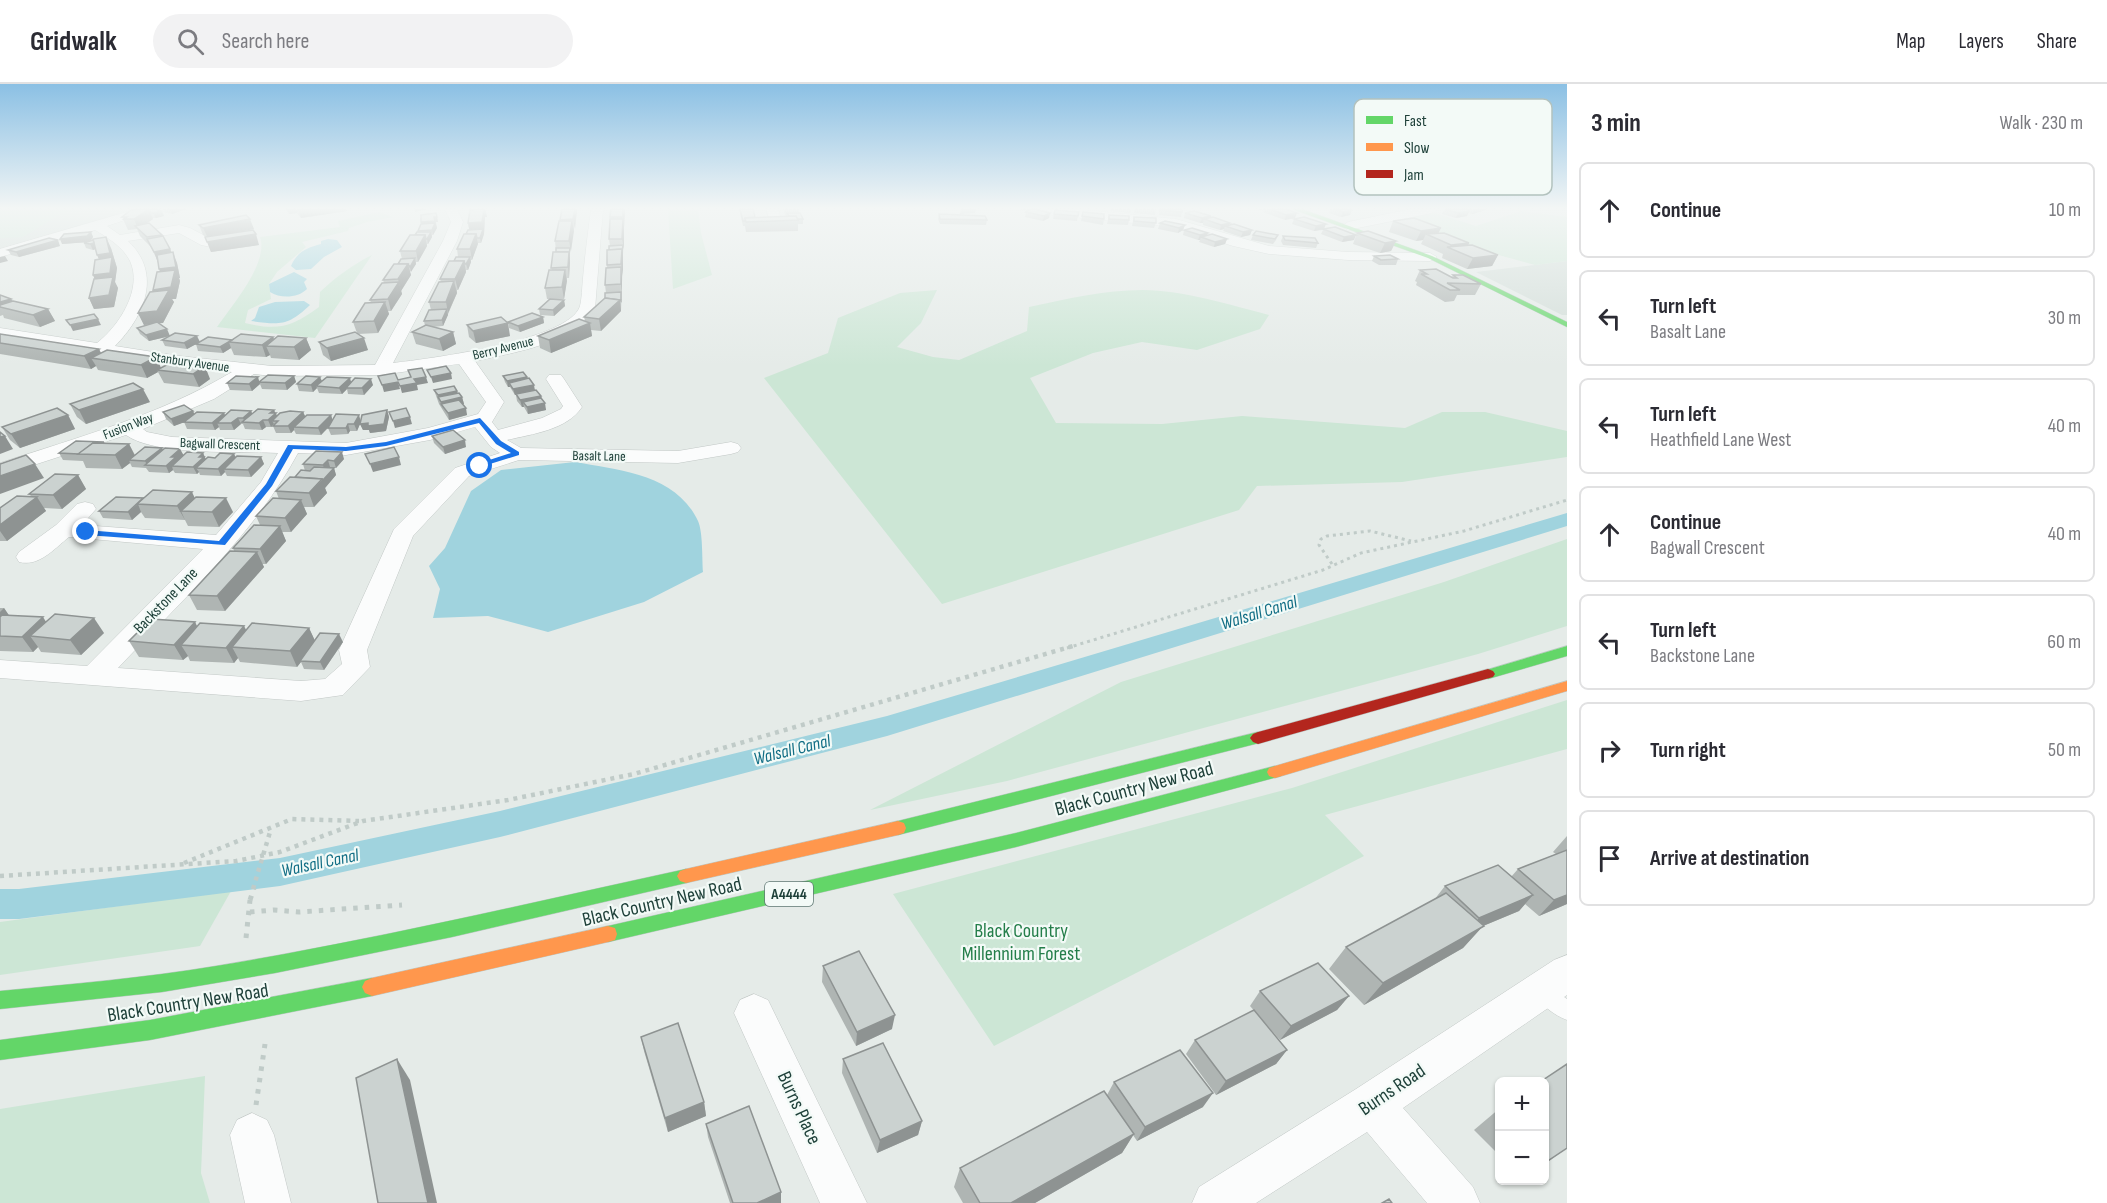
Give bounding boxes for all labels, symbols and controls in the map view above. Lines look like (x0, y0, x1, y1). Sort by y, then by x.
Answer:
search box (153, 14, 573, 68)
text: Gridwalk (30, 25, 117, 58)
icon: search (174, 25, 207, 58)
text: Search here (222, 28, 309, 55)
text: Map (1896, 29, 1925, 54)
text: Layers (1958, 29, 2004, 54)
text: Share (2037, 29, 2077, 54)
legend (1354, 99, 1552, 195)
text: 3 min (1591, 108, 1641, 139)
text: Walk · 230 m (2000, 111, 2083, 135)
text: Fast (1404, 112, 1427, 131)
text: Slow (1404, 139, 1429, 158)
text: Jam (1403, 166, 1424, 185)
icon: ahead (1593, 194, 1626, 227)
text: Continue (1650, 197, 1721, 224)
text: 10 m (2049, 198, 2081, 222)
text: Turn left (1650, 293, 1716, 320)
icon: left (1593, 302, 1626, 335)
text: 30 m (2048, 306, 2081, 330)
text: Basalt Lane (1650, 320, 1726, 344)
street label: Berry Avenue (471, 332, 535, 364)
street label: Stanbury Avenue (150, 348, 230, 376)
text: Turn left (1650, 401, 1716, 428)
street label: Fusion Way (101, 408, 156, 443)
icon: left (1593, 410, 1626, 443)
text: 40 m (2048, 414, 2081, 438)
text: Heathfield Lane West (1650, 428, 1791, 452)
street label: Bagwall Crescent (180, 434, 260, 454)
street label: Basalt Lane (572, 447, 626, 465)
route start (466, 452, 492, 478)
text: Continue (1650, 509, 1721, 536)
route end (72, 518, 98, 544)
icon: ahead (1593, 518, 1626, 551)
text: 40 m (2048, 522, 2081, 546)
text: Bagwall Crescent (1650, 536, 1765, 560)
street label: Backstone Lane (130, 564, 202, 638)
water label: Walsall Canal (1218, 591, 1300, 635)
text: Turn left (1650, 617, 1716, 644)
icon: left (1593, 626, 1626, 659)
text: 60 m (2047, 630, 2081, 654)
text: Backstone Lane (1650, 644, 1755, 668)
water label: Walsall Canal (751, 730, 833, 770)
icon: right (1593, 734, 1626, 767)
text: Turn right (1650, 737, 1726, 764)
text: 50 m (2048, 738, 2081, 762)
street label: Black Country New Road (1052, 756, 1216, 822)
icon: arrive (1593, 842, 1626, 875)
water label: Walsall Canal (279, 844, 361, 881)
text: Arrive at destination (1650, 845, 1809, 872)
street label: Black Country New Road (580, 872, 744, 932)
road number: A4444 (765, 882, 813, 906)
park label: Black Country Millennium Forest (962, 919, 1080, 966)
street label: Black Country New Road (106, 978, 270, 1028)
street label: Burns Road (1354, 1059, 1430, 1121)
street label: Burns Place (772, 1068, 826, 1148)
map controls (1495, 1077, 1549, 1185)
button: + (1495, 1077, 1549, 1131)
button: − (1495, 1131, 1549, 1185)

